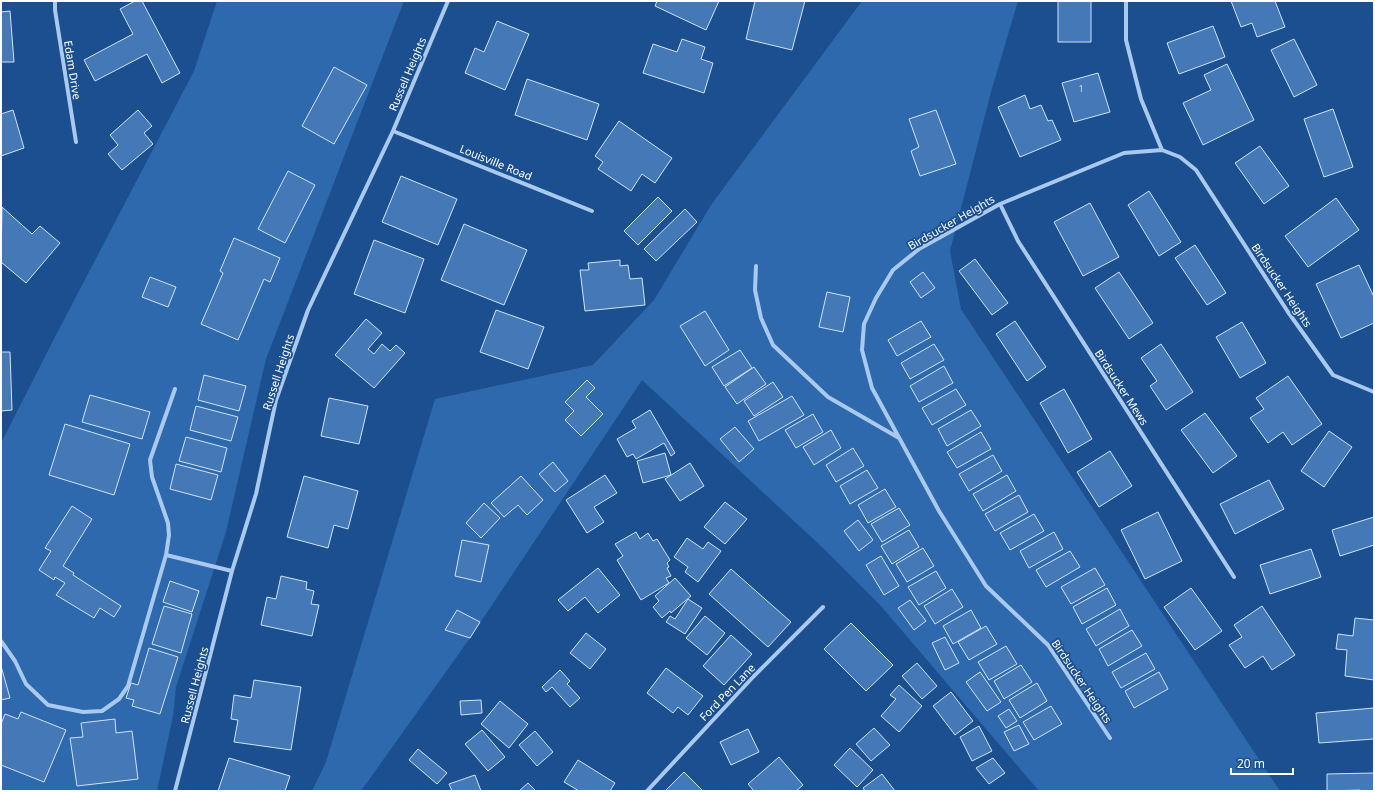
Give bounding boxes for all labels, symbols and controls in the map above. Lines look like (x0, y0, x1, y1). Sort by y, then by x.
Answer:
street label: Russell Heights (385, 35, 429, 113)
street label: Edam Drive (61, 39, 85, 101)
house number: 1 (1078, 82, 1084, 95)
street label: Louisville Road (458, 141, 534, 183)
street label: Birdsucker Heights (905, 191, 997, 253)
street label: Birdsucker Heights (1248, 240, 1316, 330)
street label: Russell Heights (259, 332, 297, 412)
street label: Birdsucker Mews (1092, 346, 1152, 428)
street label: Birdsucker Heights (1048, 636, 1116, 726)
street label: Russell Heights (177, 645, 211, 725)
street label: Ford Pen Lane (696, 660, 758, 724)
scale bar (1231, 750, 1293, 776)
text: 20 m (1237, 755, 1265, 772)

